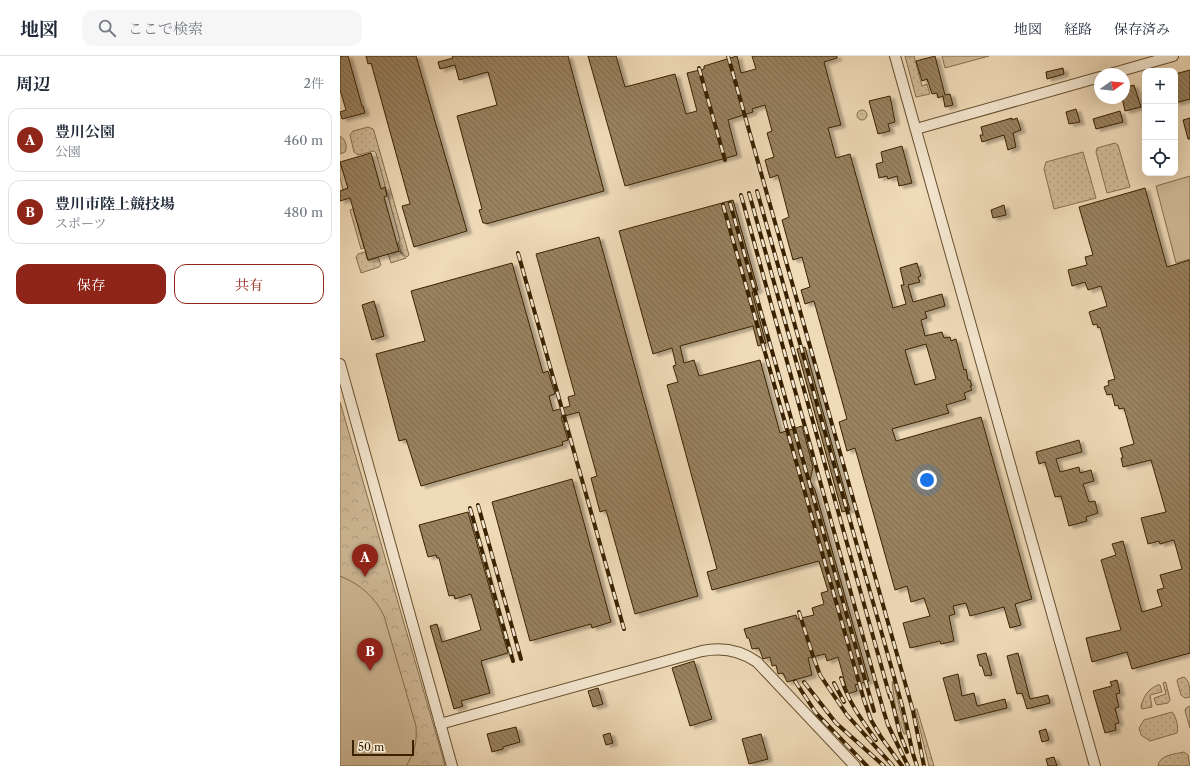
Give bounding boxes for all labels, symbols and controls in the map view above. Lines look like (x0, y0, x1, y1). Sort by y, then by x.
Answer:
search box (82, 10, 362, 46)
icon: search (96, 17, 118, 39)
text: 地図 (20, 18, 58, 41)
text: ここで検索 (128, 19, 203, 38)
text: 地図 (1014, 20, 1042, 38)
text: 経路 (1064, 20, 1092, 38)
text: 保存済み (1114, 20, 1170, 38)
north arrow (1094, 68, 1130, 104)
map controls (1142, 68, 1178, 176)
button: + (1142, 68, 1178, 104)
text: 周辺 (16, 74, 50, 94)
text: 2件 (304, 75, 324, 91)
button: − (1142, 104, 1178, 140)
text: 豊川公園 (55, 122, 115, 141)
text: A (25, 132, 35, 148)
text: 460 m (284, 132, 323, 148)
button: locate (1142, 140, 1178, 176)
text: 公園 (55, 143, 81, 159)
text: 豊川市陸上競技場 (55, 194, 175, 213)
text: B (25, 204, 35, 220)
text: 480 m (284, 204, 323, 220)
text: スポーツ (55, 215, 106, 231)
button: 保存 (16, 264, 166, 304)
button: 共有 (174, 264, 324, 304)
your location (917, 470, 937, 490)
pin: A (352, 544, 378, 577)
pin: B (357, 638, 383, 671)
scale bar (352, 738, 414, 757)
text: 50 m (358, 740, 384, 754)

